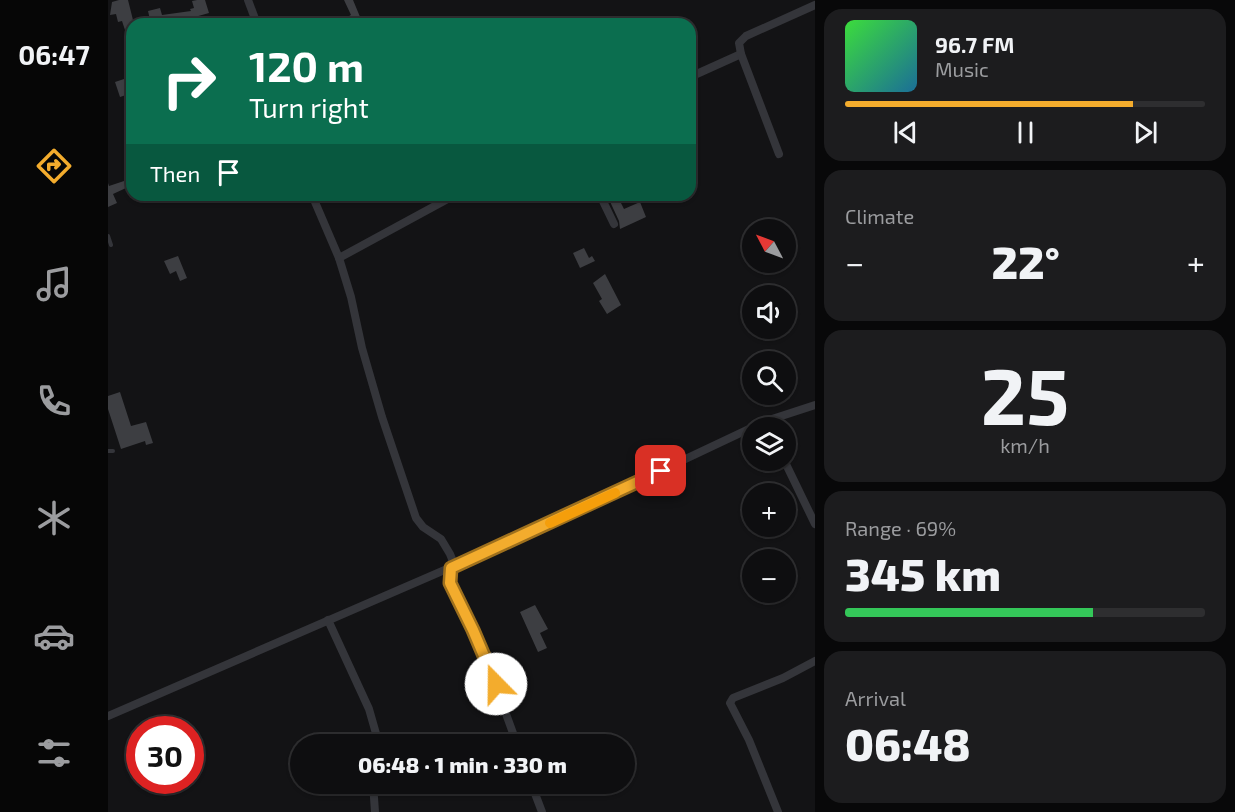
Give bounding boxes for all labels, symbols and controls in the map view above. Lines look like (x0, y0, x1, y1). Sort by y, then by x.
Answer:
text: 96.7 FM (935, 31, 1014, 57)
text: 06:47 (18, 38, 90, 70)
text: 120 m (249, 40, 364, 90)
icon: right (150, 42, 228, 120)
text: Music (935, 57, 989, 81)
text: Turn right (249, 91, 369, 123)
icon: previous (889, 116, 922, 149)
icon: pause (1009, 116, 1042, 149)
icon: next (1129, 116, 1162, 149)
icon: directions (33, 145, 75, 187)
icon: arrive (212, 156, 245, 189)
text: Then (150, 160, 200, 186)
text: Climate (845, 204, 914, 228)
north arrow (742, 219, 796, 273)
map controls (742, 219, 796, 603)
text: 22° (991, 234, 1060, 288)
text: − (845, 242, 864, 282)
text: + (1187, 242, 1205, 282)
icon: music (33, 263, 75, 305)
button: sound (742, 285, 796, 339)
text: 25 (981, 347, 1069, 441)
button: search (742, 351, 796, 405)
icon: phone (33, 380, 75, 422)
button: layers (742, 417, 796, 471)
text: km/h (1000, 433, 1050, 457)
pin (635, 445, 686, 496)
icon: arrive (644, 454, 677, 487)
button: + (742, 483, 796, 537)
icon: climate (33, 497, 75, 539)
text: Range · 69% (845, 516, 956, 540)
text: 345 km (845, 546, 1001, 600)
button: − (742, 549, 796, 603)
icon: car (33, 615, 75, 657)
position arrow (464, 652, 528, 716)
text: Arrival (845, 686, 906, 710)
speed limit sign: 30 (126, 716, 204, 794)
text: 06:48 (845, 716, 971, 770)
icon: filters (33, 732, 75, 774)
text: 06:48 · 1 min · 330 m (358, 751, 567, 777)

